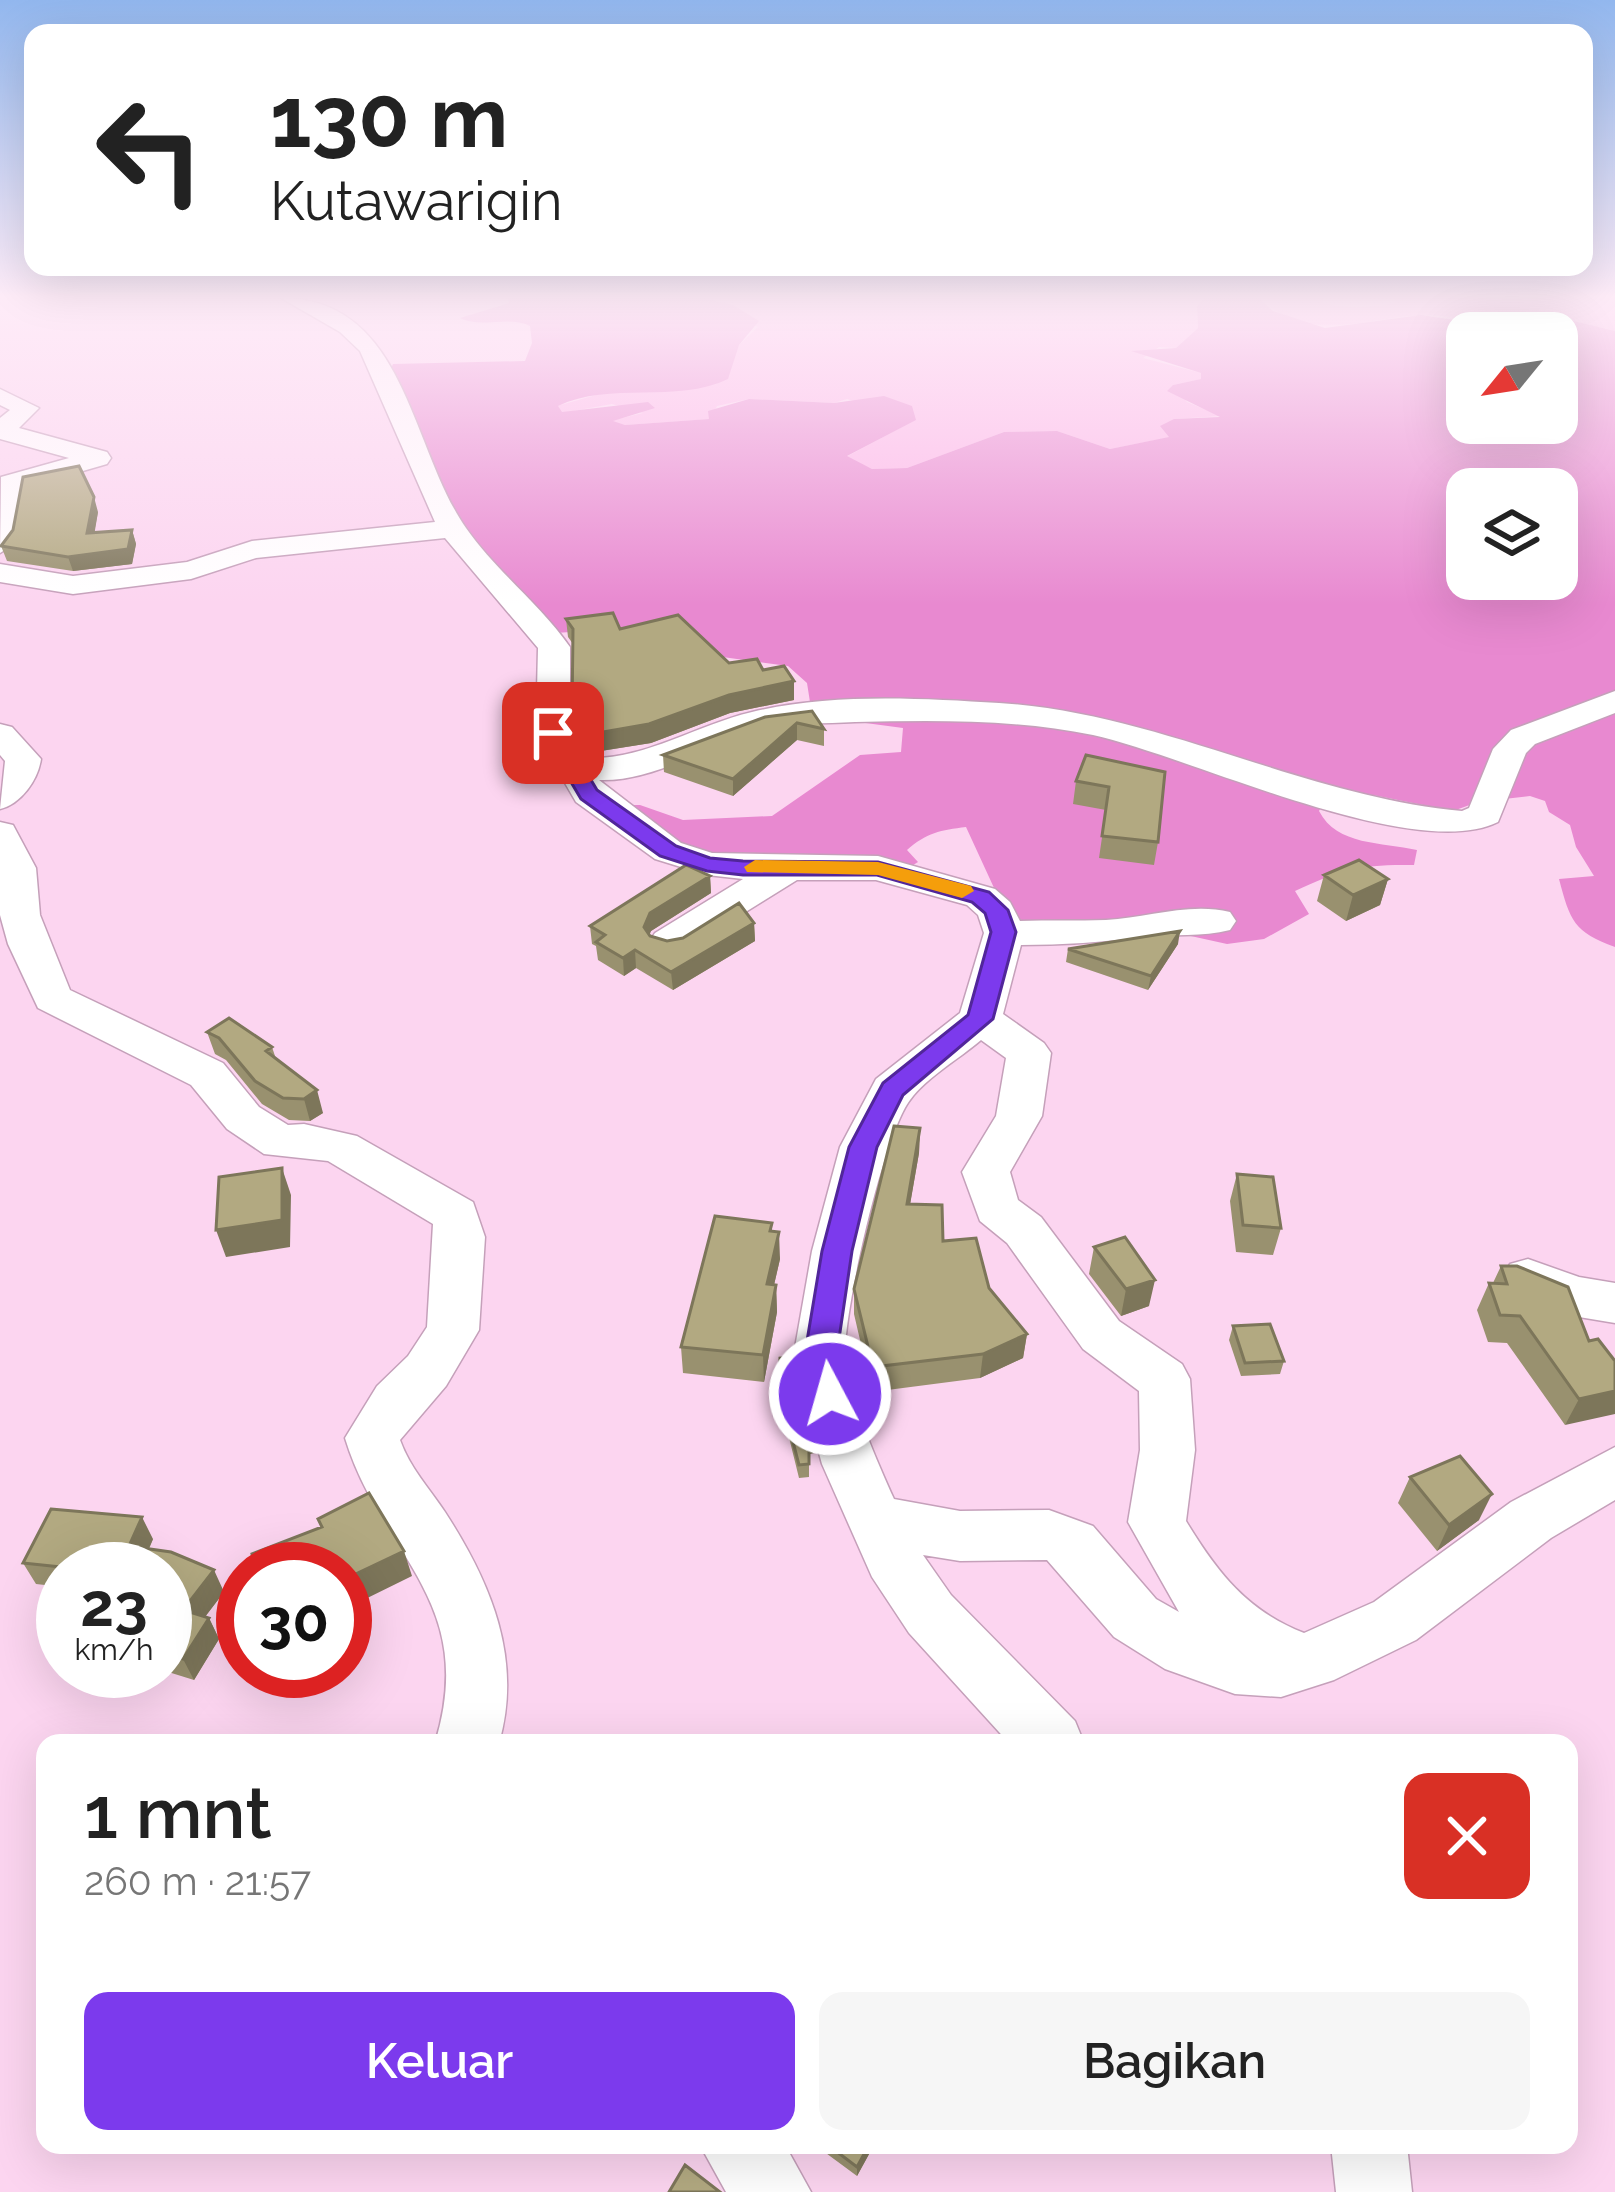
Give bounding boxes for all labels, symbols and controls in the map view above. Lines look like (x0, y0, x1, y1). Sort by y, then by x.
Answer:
text: 130 m (270, 68, 508, 167)
icon: left (72, 72, 228, 228)
text: Kutawarigin (270, 169, 562, 233)
north arrow (1446, 312, 1578, 444)
map controls (1446, 312, 1578, 600)
button: layers (1446, 468, 1578, 600)
pin (502, 682, 604, 784)
icon: arrive (520, 700, 586, 766)
position arrow (767, 1331, 893, 1457)
speed limit sign: 30 (216, 1542, 372, 1698)
text: 23 (80, 1570, 148, 1640)
text: km/h (74, 1632, 154, 1667)
text: 1 mnt (84, 1770, 272, 1855)
button: close (1404, 1773, 1530, 1899)
text: 260 m · 21:57 (84, 1858, 311, 1904)
button: Keluar (84, 1992, 795, 2130)
button: Bagikan (819, 1992, 1530, 2130)

